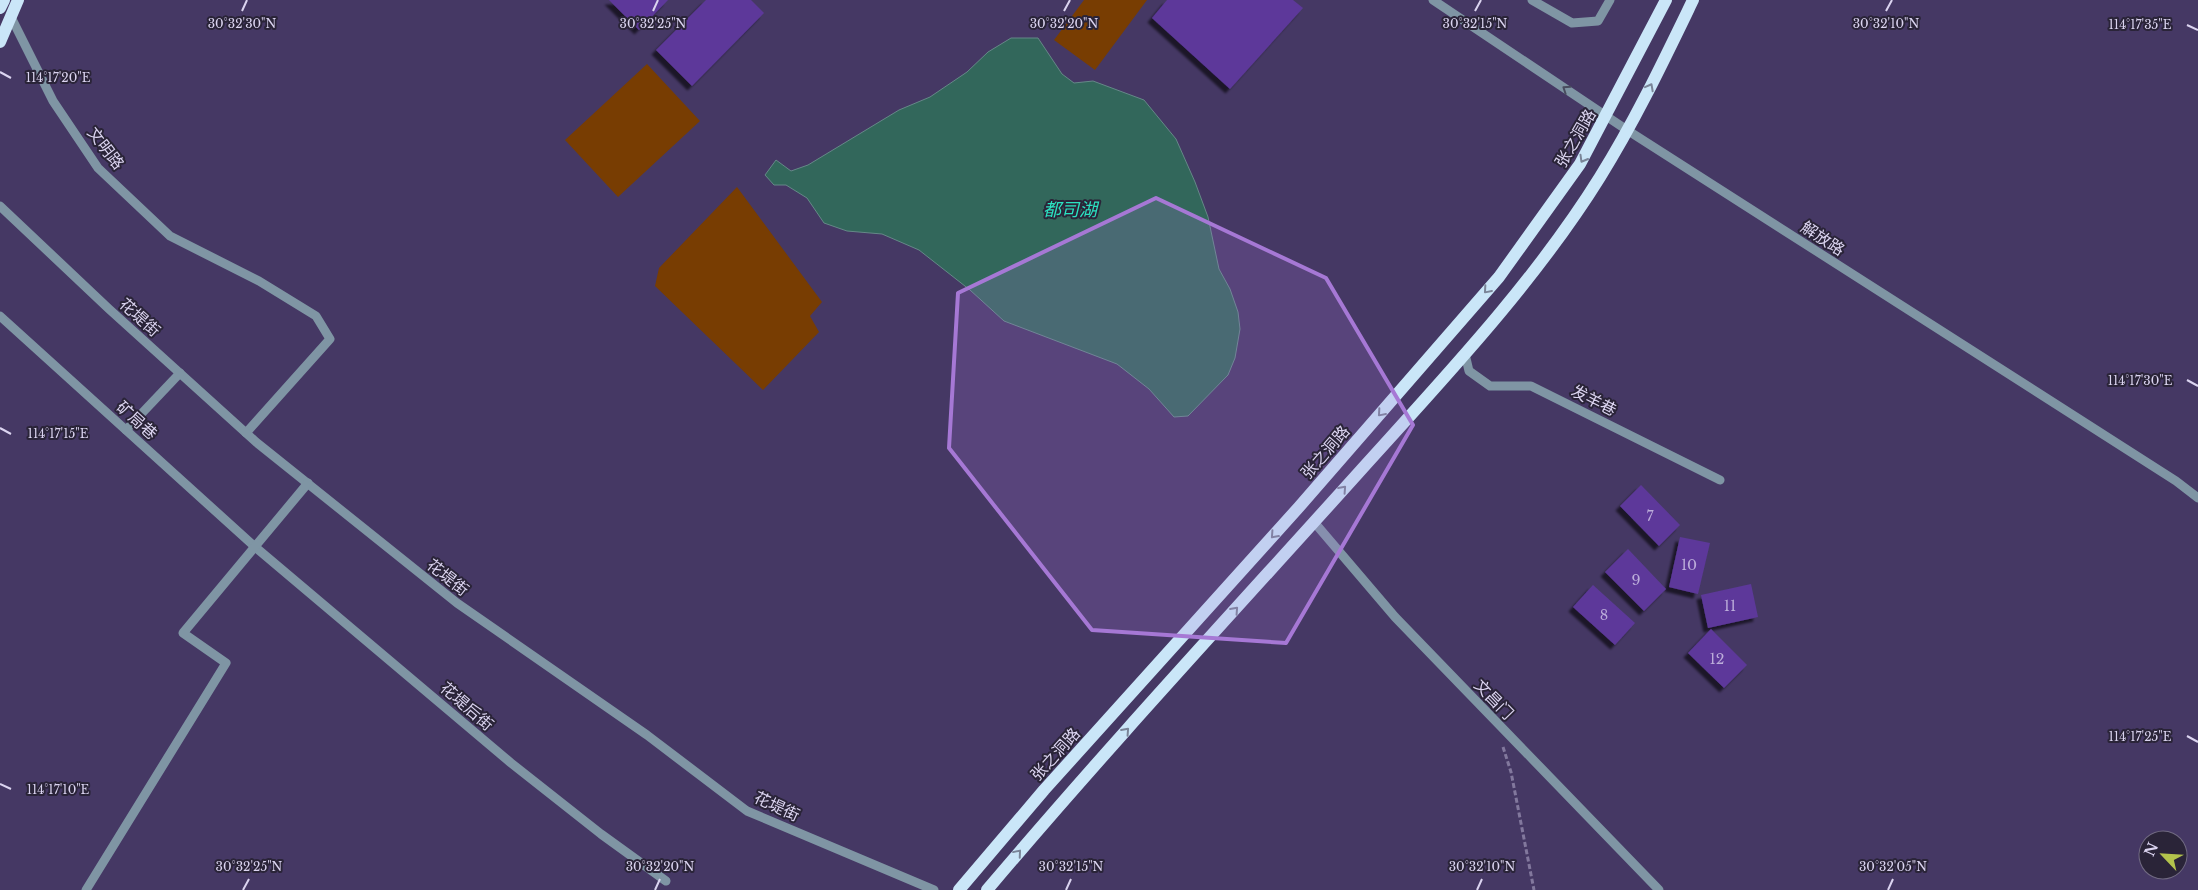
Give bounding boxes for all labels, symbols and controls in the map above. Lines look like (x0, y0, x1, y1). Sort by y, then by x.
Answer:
text: 30°32'30"N (208, 16, 277, 31)
text: 30°32'25"N (620, 16, 687, 31)
text: 30°32'20"N (1030, 16, 1099, 31)
text: 30°32'15"N (1443, 16, 1508, 31)
text: 30°32'10"N (1853, 16, 1919, 31)
text: 114°17'35"E (2109, 17, 2172, 32)
text: 114°17'20"E (26, 70, 91, 85)
one-way arrow (1644, 84, 1654, 93)
one-way arrow (1562, 86, 1572, 95)
street label: 张之洞路 (1550, 105, 1600, 171)
street label: 文明路 (83, 123, 129, 173)
one-way arrow (1579, 154, 1589, 163)
water label: 都司湖 (1043, 199, 1100, 221)
street label: 解放路 (1797, 217, 1849, 259)
one-way arrow (1484, 285, 1493, 294)
street label: 花堤街 (115, 294, 165, 340)
text: 114°17'30"E (2108, 373, 2173, 388)
street label: 发羊巷 (1568, 380, 1620, 420)
street label: 矿局巷 (112, 397, 162, 443)
one-way arrow (1378, 407, 1386, 416)
street label: 张之洞路 (1296, 421, 1354, 483)
text: 114°17'15"E (28, 426, 89, 441)
one-way arrow (1338, 486, 1347, 495)
house number: 7 (1646, 507, 1654, 525)
one-way arrow (1270, 530, 1279, 539)
street label: 花堤街 (423, 554, 473, 600)
house number: 10 (1681, 556, 1697, 574)
house number: 9 (1631, 571, 1641, 589)
house number: 11 (1724, 597, 1736, 615)
house number: 8 (1600, 606, 1608, 624)
one-way arrow (1229, 607, 1238, 616)
house number: 12 (1710, 650, 1724, 668)
street label: 文昌门 (1470, 675, 1518, 723)
street label: 花堤后街 (436, 677, 498, 735)
street label: 张之洞路 (1026, 724, 1084, 784)
one-way arrow (1120, 727, 1129, 736)
text: 114°17'25"E (2109, 729, 2172, 744)
text: 114°17'10"E (27, 782, 90, 797)
street label: 花堤街 (751, 787, 803, 825)
north arrow (2138, 830, 2188, 880)
text: N (2140, 840, 2162, 859)
one-way arrow (1013, 849, 1022, 858)
text: 30°32'25"N (216, 859, 283, 874)
text: 30°32'20"N (626, 859, 695, 874)
text: 30°32'15"N (1039, 859, 1104, 874)
text: 30°32'10"N (1449, 859, 1515, 874)
text: 30°32'05"N (1859, 859, 1927, 874)

